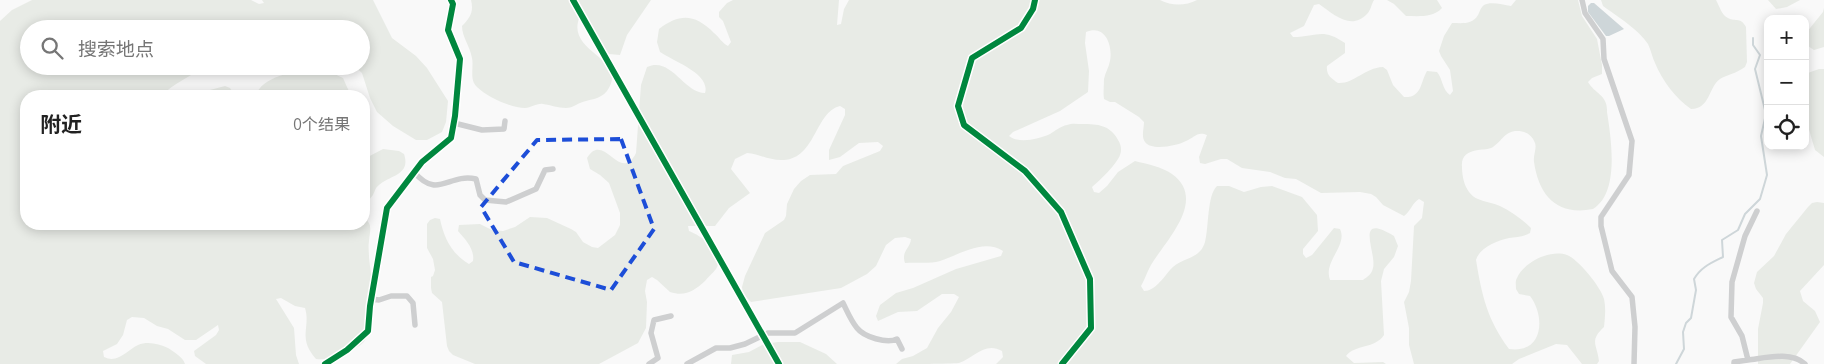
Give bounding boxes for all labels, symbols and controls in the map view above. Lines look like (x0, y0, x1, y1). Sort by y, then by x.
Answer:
map controls (1764, 15, 1809, 150)
button: + (1764, 15, 1809, 60)
search box (20, 20, 370, 75)
icon: search (38, 34, 66, 62)
text: 搜索地点 (78, 38, 154, 60)
button: − (1764, 60, 1809, 105)
button: locate (1764, 105, 1809, 150)
text: 附近 (40, 112, 82, 136)
text: 0个结果 (293, 115, 350, 133)

